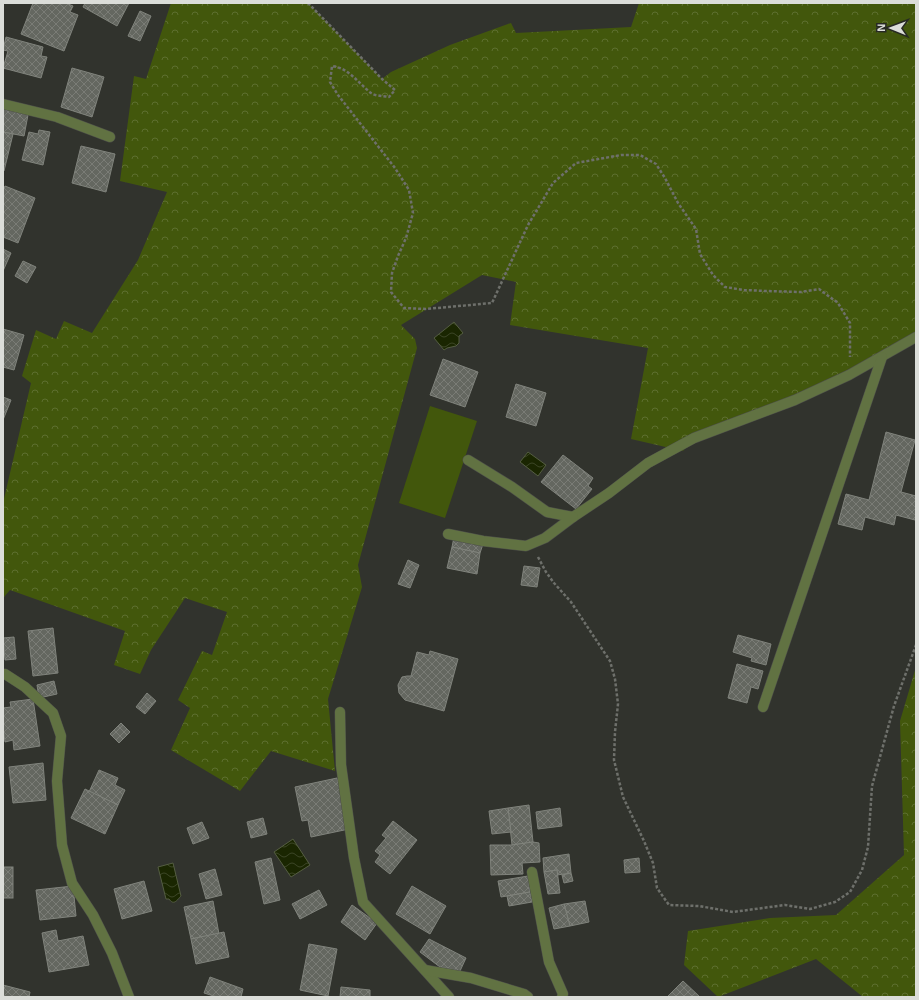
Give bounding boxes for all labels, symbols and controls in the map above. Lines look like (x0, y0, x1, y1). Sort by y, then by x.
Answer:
north arrow (871, 8, 911, 48)
text: N (875, 24, 887, 32)

